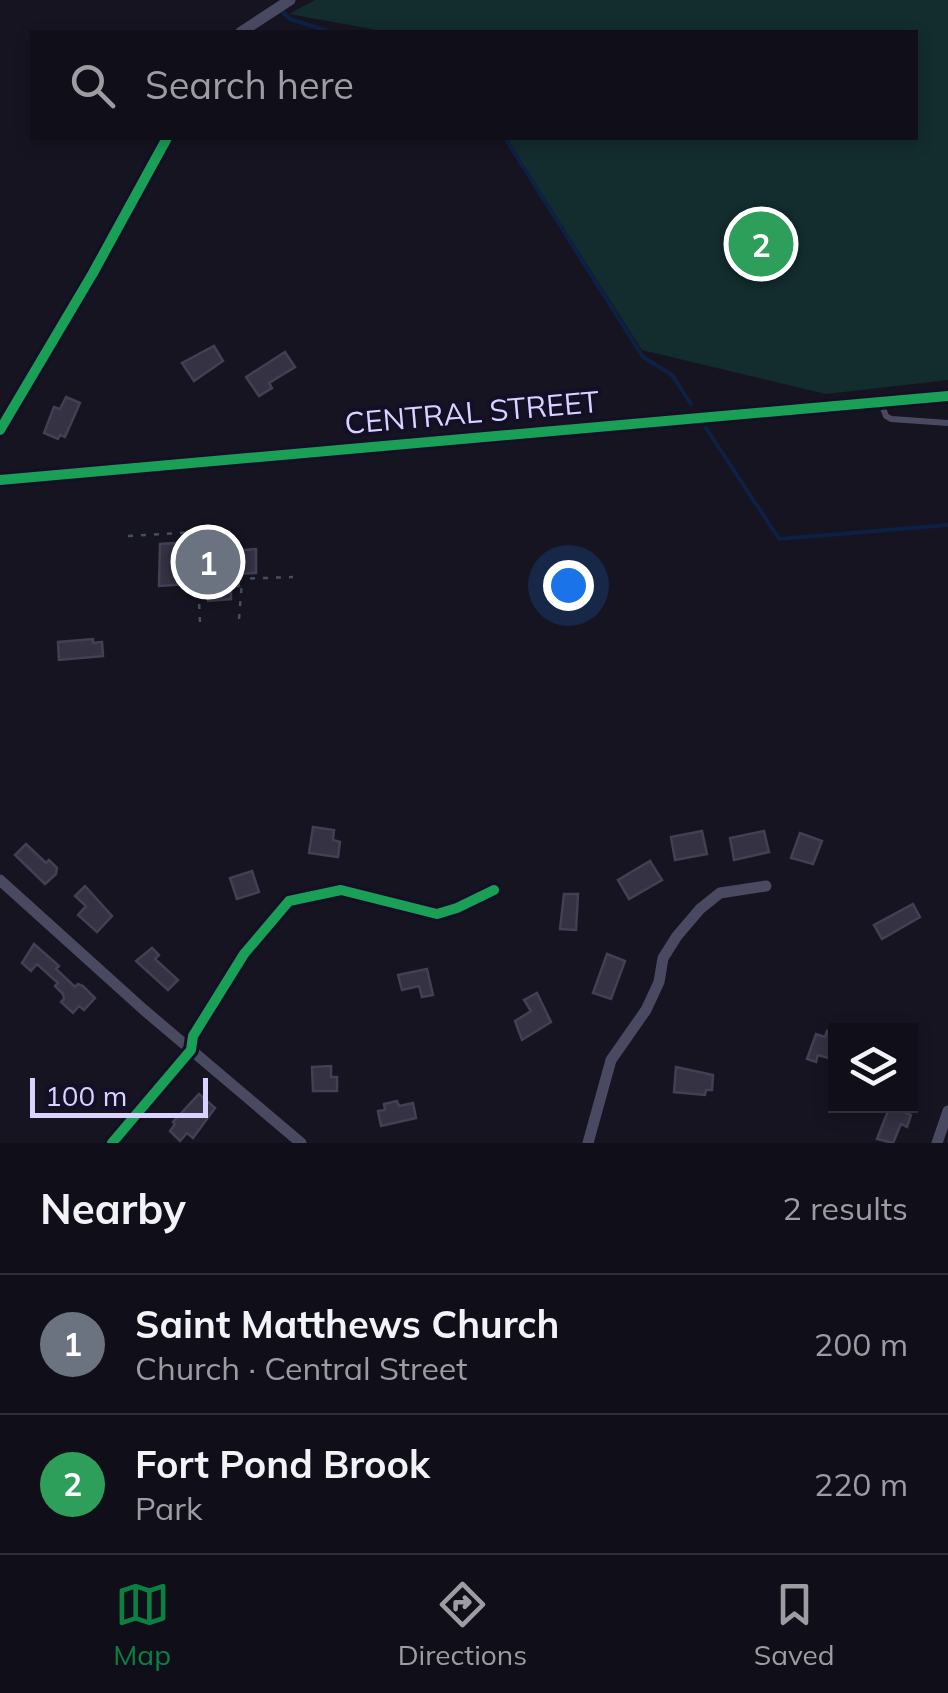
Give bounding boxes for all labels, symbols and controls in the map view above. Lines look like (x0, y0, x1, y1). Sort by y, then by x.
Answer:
search box (30, 30, 918, 140)
icon: search (65, 58, 120, 113)
text: Search here (145, 61, 354, 109)
pin: 2 (728, 206, 794, 282)
street label: CENTRAL STREET (343, 382, 601, 442)
pin: 1 (176, 524, 240, 600)
your location (543, 560, 594, 611)
map controls (828, 1023, 918, 1113)
button: layers (828, 1023, 918, 1113)
scale bar (30, 1073, 208, 1118)
text: 100 m (45, 1078, 127, 1113)
text: Nearby (40, 1182, 186, 1235)
text: 2 results (783, 1188, 908, 1228)
text: Saint Matthews Church (135, 1300, 559, 1348)
text: 1 (63, 1324, 82, 1364)
text: 200 m (814, 1324, 908, 1364)
text: Church · Central Street (135, 1348, 467, 1388)
text: Fort Pond Brook (135, 1440, 430, 1488)
text: 2 (63, 1464, 82, 1504)
text: 220 m (814, 1464, 908, 1504)
text: Park (135, 1488, 202, 1528)
tab: Map (113, 1577, 171, 1672)
tab: Directions (398, 1577, 527, 1672)
tab: Saved (754, 1577, 835, 1672)

